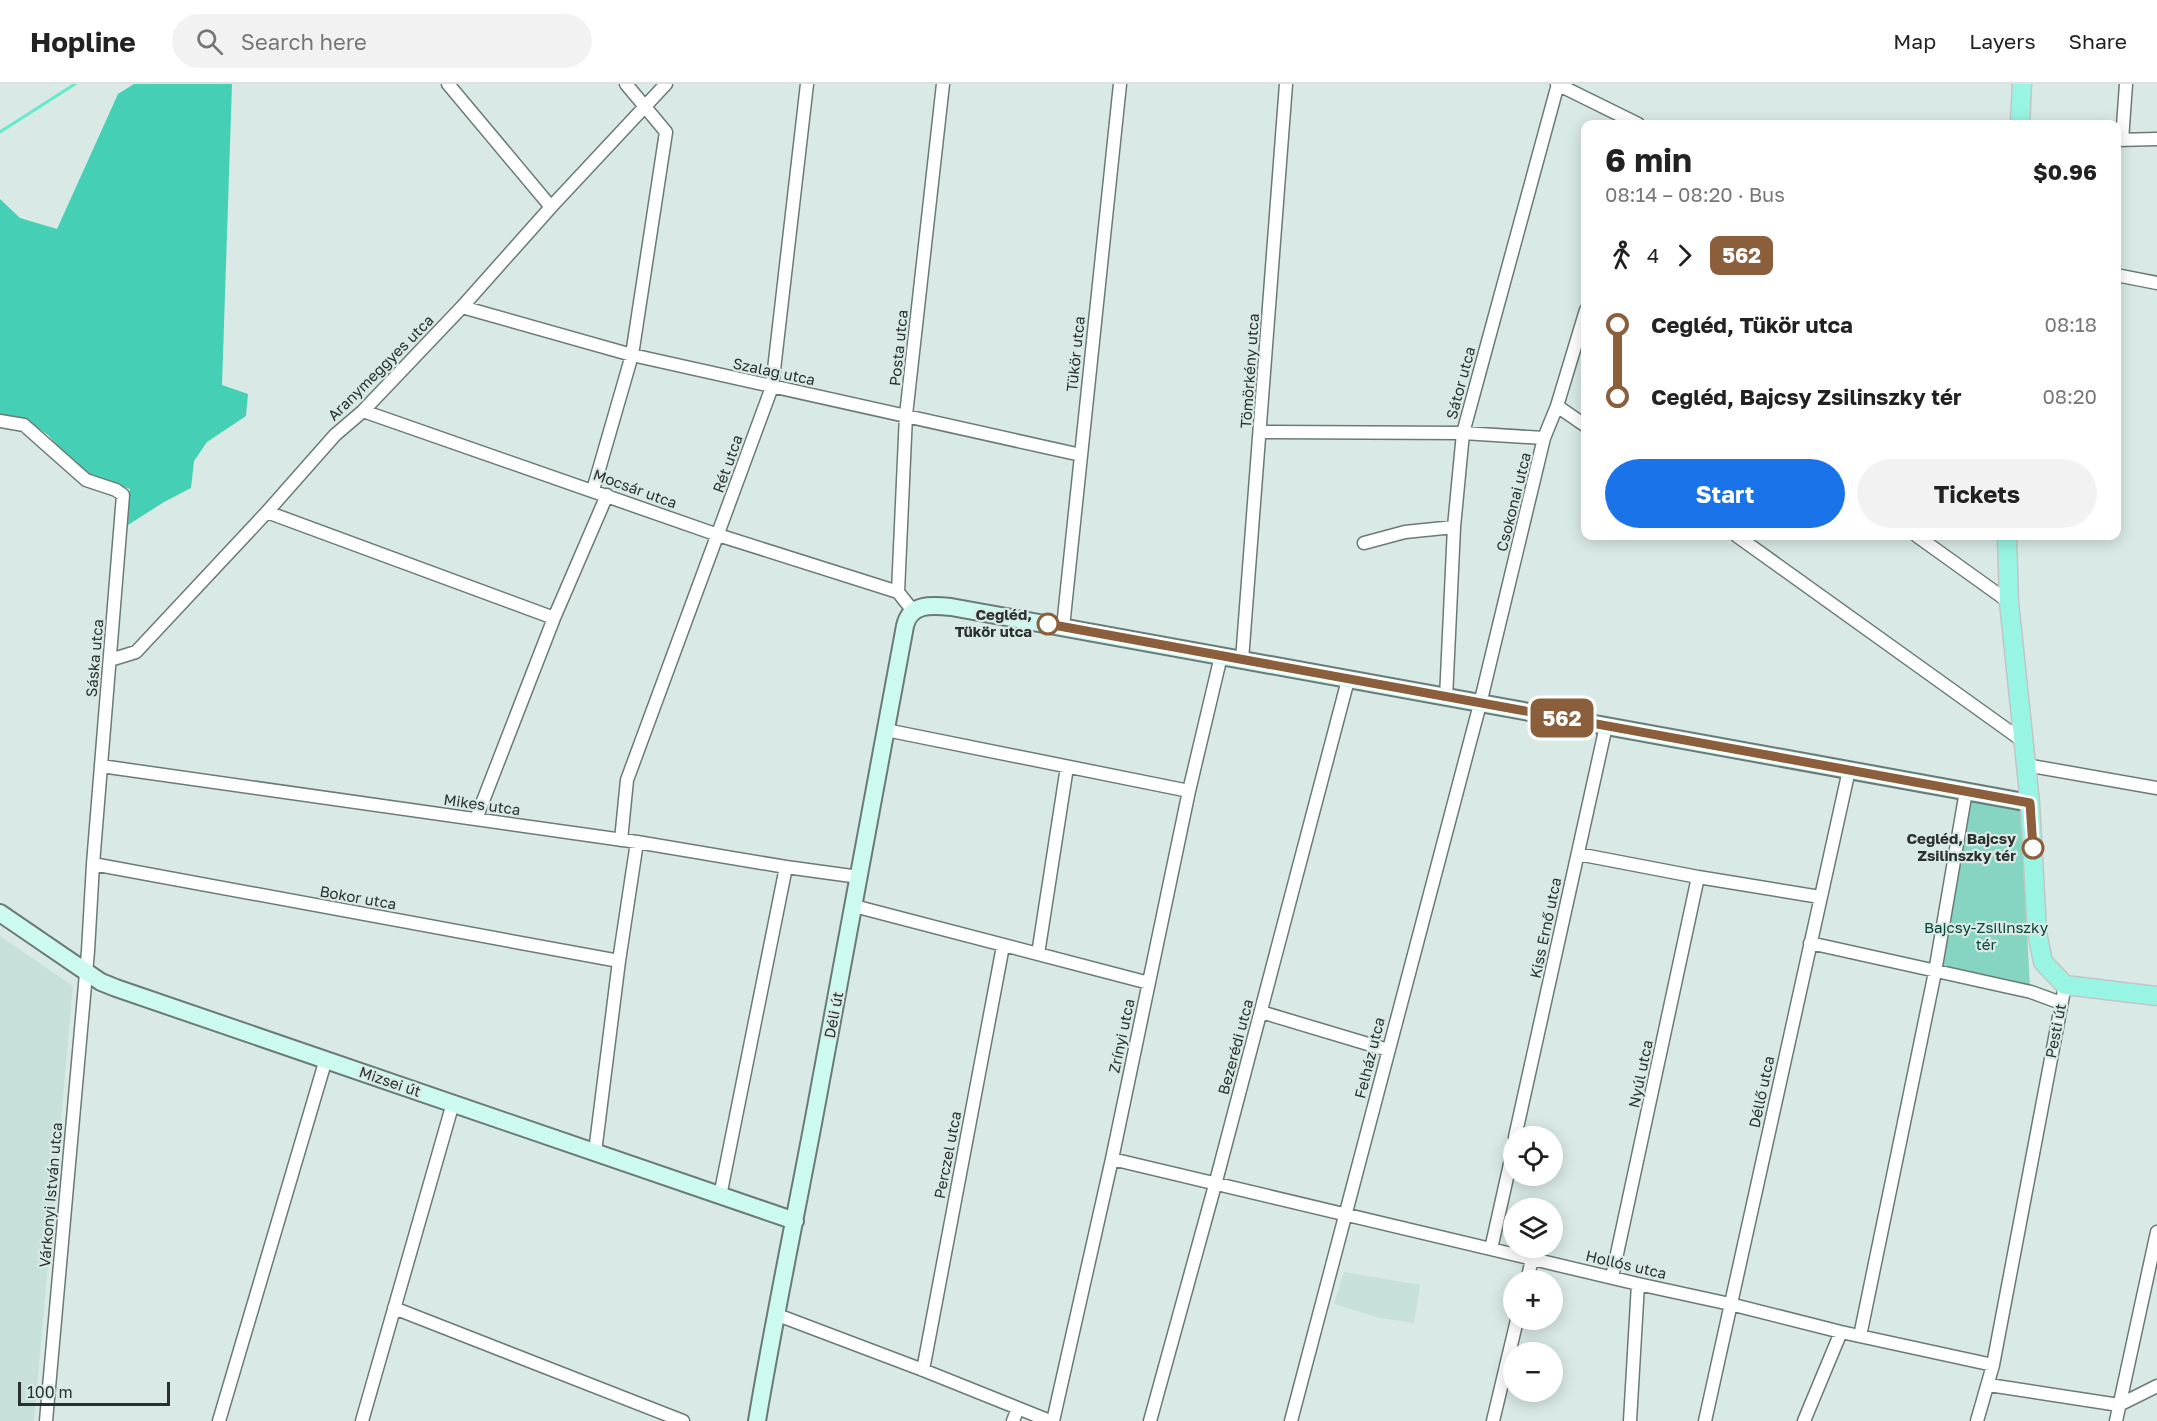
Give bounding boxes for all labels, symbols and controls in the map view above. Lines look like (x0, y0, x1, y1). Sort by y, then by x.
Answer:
search box (172, 14, 592, 68)
text: Hopline (30, 25, 136, 58)
icon: search (193, 25, 226, 58)
text: Search here (241, 28, 367, 55)
text: Map (1893, 28, 1936, 54)
text: Layers (1969, 28, 2036, 54)
text: Share (2069, 28, 2127, 54)
text: 6 min (1605, 140, 1692, 179)
text: $0.96 (2033, 158, 2097, 185)
text: 08:14 – 08:20 · Bus (1605, 182, 1785, 206)
icon: walk (1605, 239, 1638, 272)
icon: forward (1668, 239, 1701, 272)
text: 562 (1722, 242, 1761, 268)
text: 4 (1647, 243, 1659, 267)
street label: Posta utca (885, 309, 911, 387)
street label: Aranymeggyes utca (324, 311, 437, 424)
text: Cegléd, Tükör utca (1651, 311, 1853, 338)
text: 08:18 (2045, 312, 2097, 336)
street label: Tömörkény utca (1236, 313, 1262, 429)
street label: Tükör utca (1062, 315, 1088, 393)
street label: Sátor utca (1442, 345, 1478, 421)
street label: Szalag utca (731, 354, 817, 389)
text: Cegléd, Bajcsy Zsilinszky tér (1651, 383, 1962, 410)
text: 08:20 (2042, 384, 2097, 408)
street label: Rét utca (708, 432, 746, 495)
street label: Csokonai utca (1492, 450, 1534, 553)
button: Start (1605, 459, 1845, 528)
button: Tickets (1857, 459, 2097, 528)
street label: Mocsár utca (591, 465, 680, 512)
place label: Cegléd, Tükör utca (955, 605, 1032, 640)
marker: Cegléd, Tükör utca (1037, 613, 1059, 635)
street label: Sáska utca (82, 618, 106, 698)
line badge: 562 (1528, 698, 1596, 738)
text: 562 (1543, 705, 1581, 731)
street label: Mikes utca (443, 790, 522, 818)
place label: Cegléd, Bajcsy Zsilinszky tér (1906, 829, 2016, 864)
marker: Cegléd, Bajcsy Zsilinszky tér (2022, 837, 2044, 859)
street label: Kiss Ernő utca (1526, 876, 1565, 980)
street label: Bokor utca (318, 881, 398, 913)
park label: Bajcsy-Zsilinszky tér (1924, 918, 2049, 953)
street label: Déli út (820, 990, 846, 1040)
street label: Zrínyi utca (1104, 997, 1138, 1075)
street label: Bezerédi utca (1214, 997, 1256, 1097)
street label: Pesti út (2041, 1002, 2069, 1060)
street label: Felház utca (1350, 1015, 1388, 1100)
street label: Nyúl utca (1624, 1038, 1656, 1109)
street label: Déllő utca (1745, 1054, 1777, 1129)
street label: Mizsei út (357, 1062, 424, 1100)
street label: Perczel utca (930, 1109, 964, 1200)
street label: Várkonyi István utca (35, 1121, 65, 1268)
map controls (1503, 1126, 1563, 1402)
button: locate (1503, 1126, 1563, 1186)
button: layers (1503, 1198, 1563, 1258)
street label: Hollós utca (1584, 1246, 1668, 1282)
button: + (1503, 1270, 1563, 1330)
button: − (1503, 1342, 1563, 1402)
scale bar (18, 1379, 170, 1406)
text: 100 m (27, 1382, 73, 1402)

